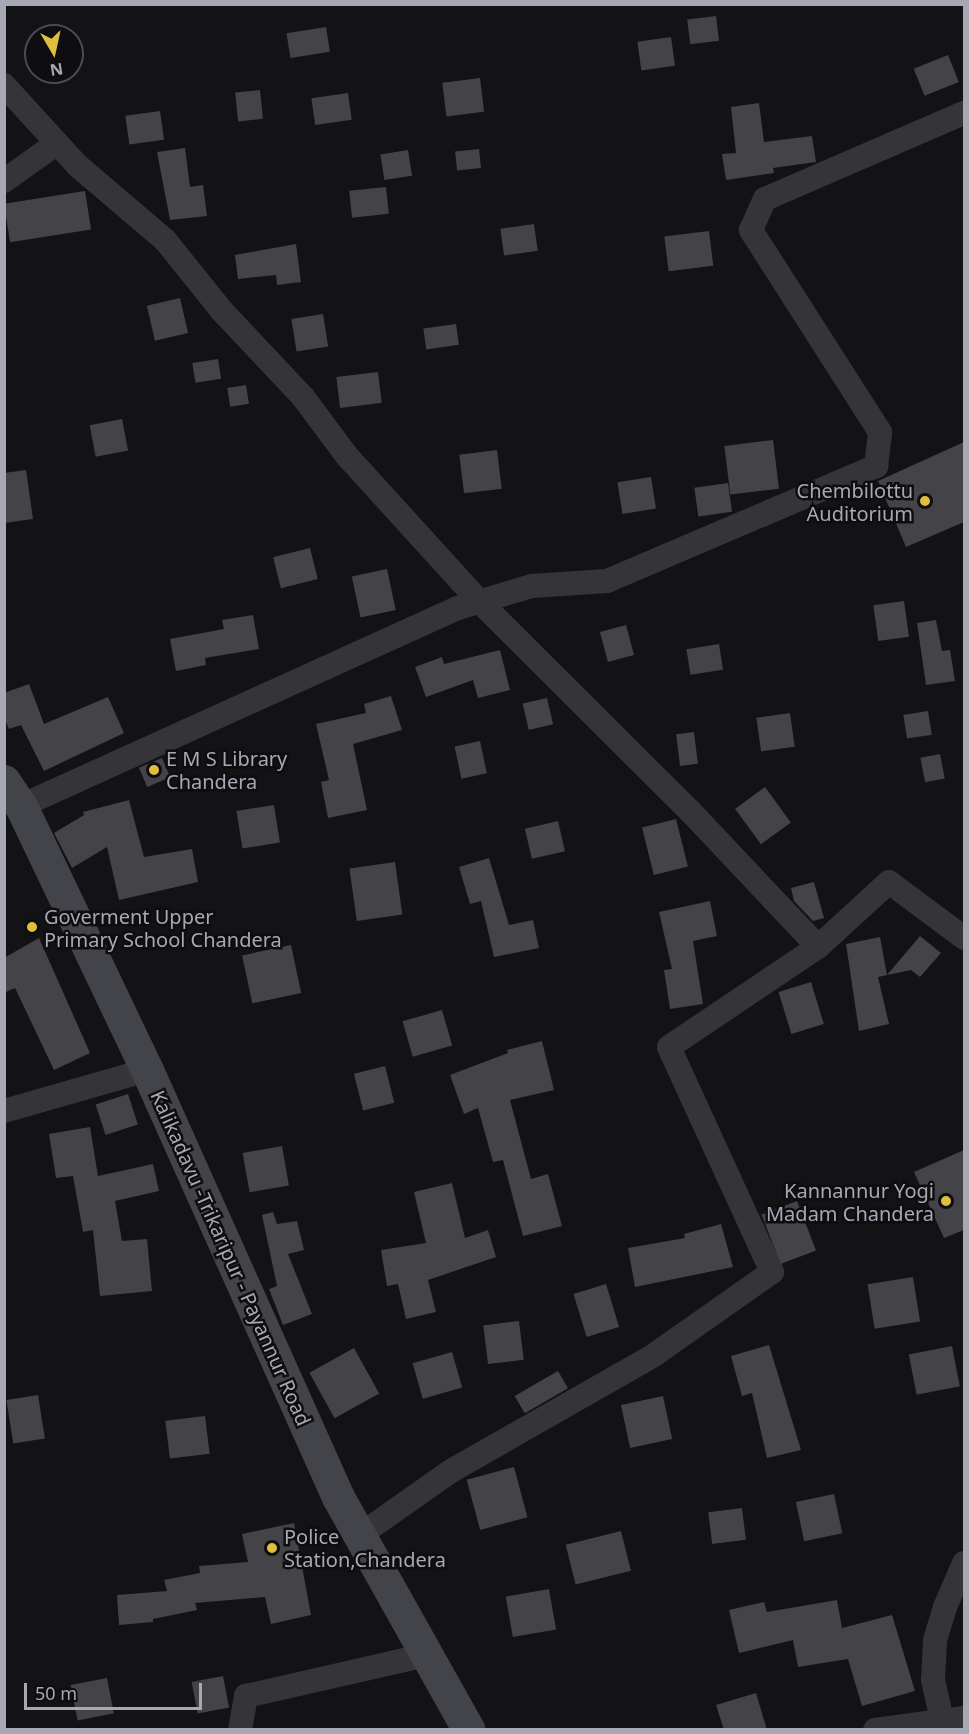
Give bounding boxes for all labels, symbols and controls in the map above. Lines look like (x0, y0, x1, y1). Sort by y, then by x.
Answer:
north arrow (24, 24, 84, 84)
text: N (48, 58, 65, 82)
place label: Chembilottu Auditorium (797, 478, 913, 525)
marker: Chembilottu Auditorium (918, 494, 932, 508)
place label: E M S Library Chandera (166, 746, 287, 793)
marker: E M S Library Chandera (147, 763, 161, 777)
place label: Goverment Upper Primary School Chandera (44, 904, 282, 951)
marker: Goverment Upper Primary School Chandera (25, 920, 39, 934)
street label: Kalikadavu -Trikaripur - Payannur Road (146, 1087, 316, 1429)
place label: Kannannur Yogi Madam Chandera (766, 1178, 934, 1225)
marker: Kannannur Yogi Madam Chandera (939, 1194, 953, 1208)
place label: Police Station,Chandera (284, 1524, 446, 1571)
marker: Police Station,Chandera (265, 1541, 279, 1555)
scale bar (27, 1671, 206, 1709)
text: 50 m (35, 1681, 77, 1705)

